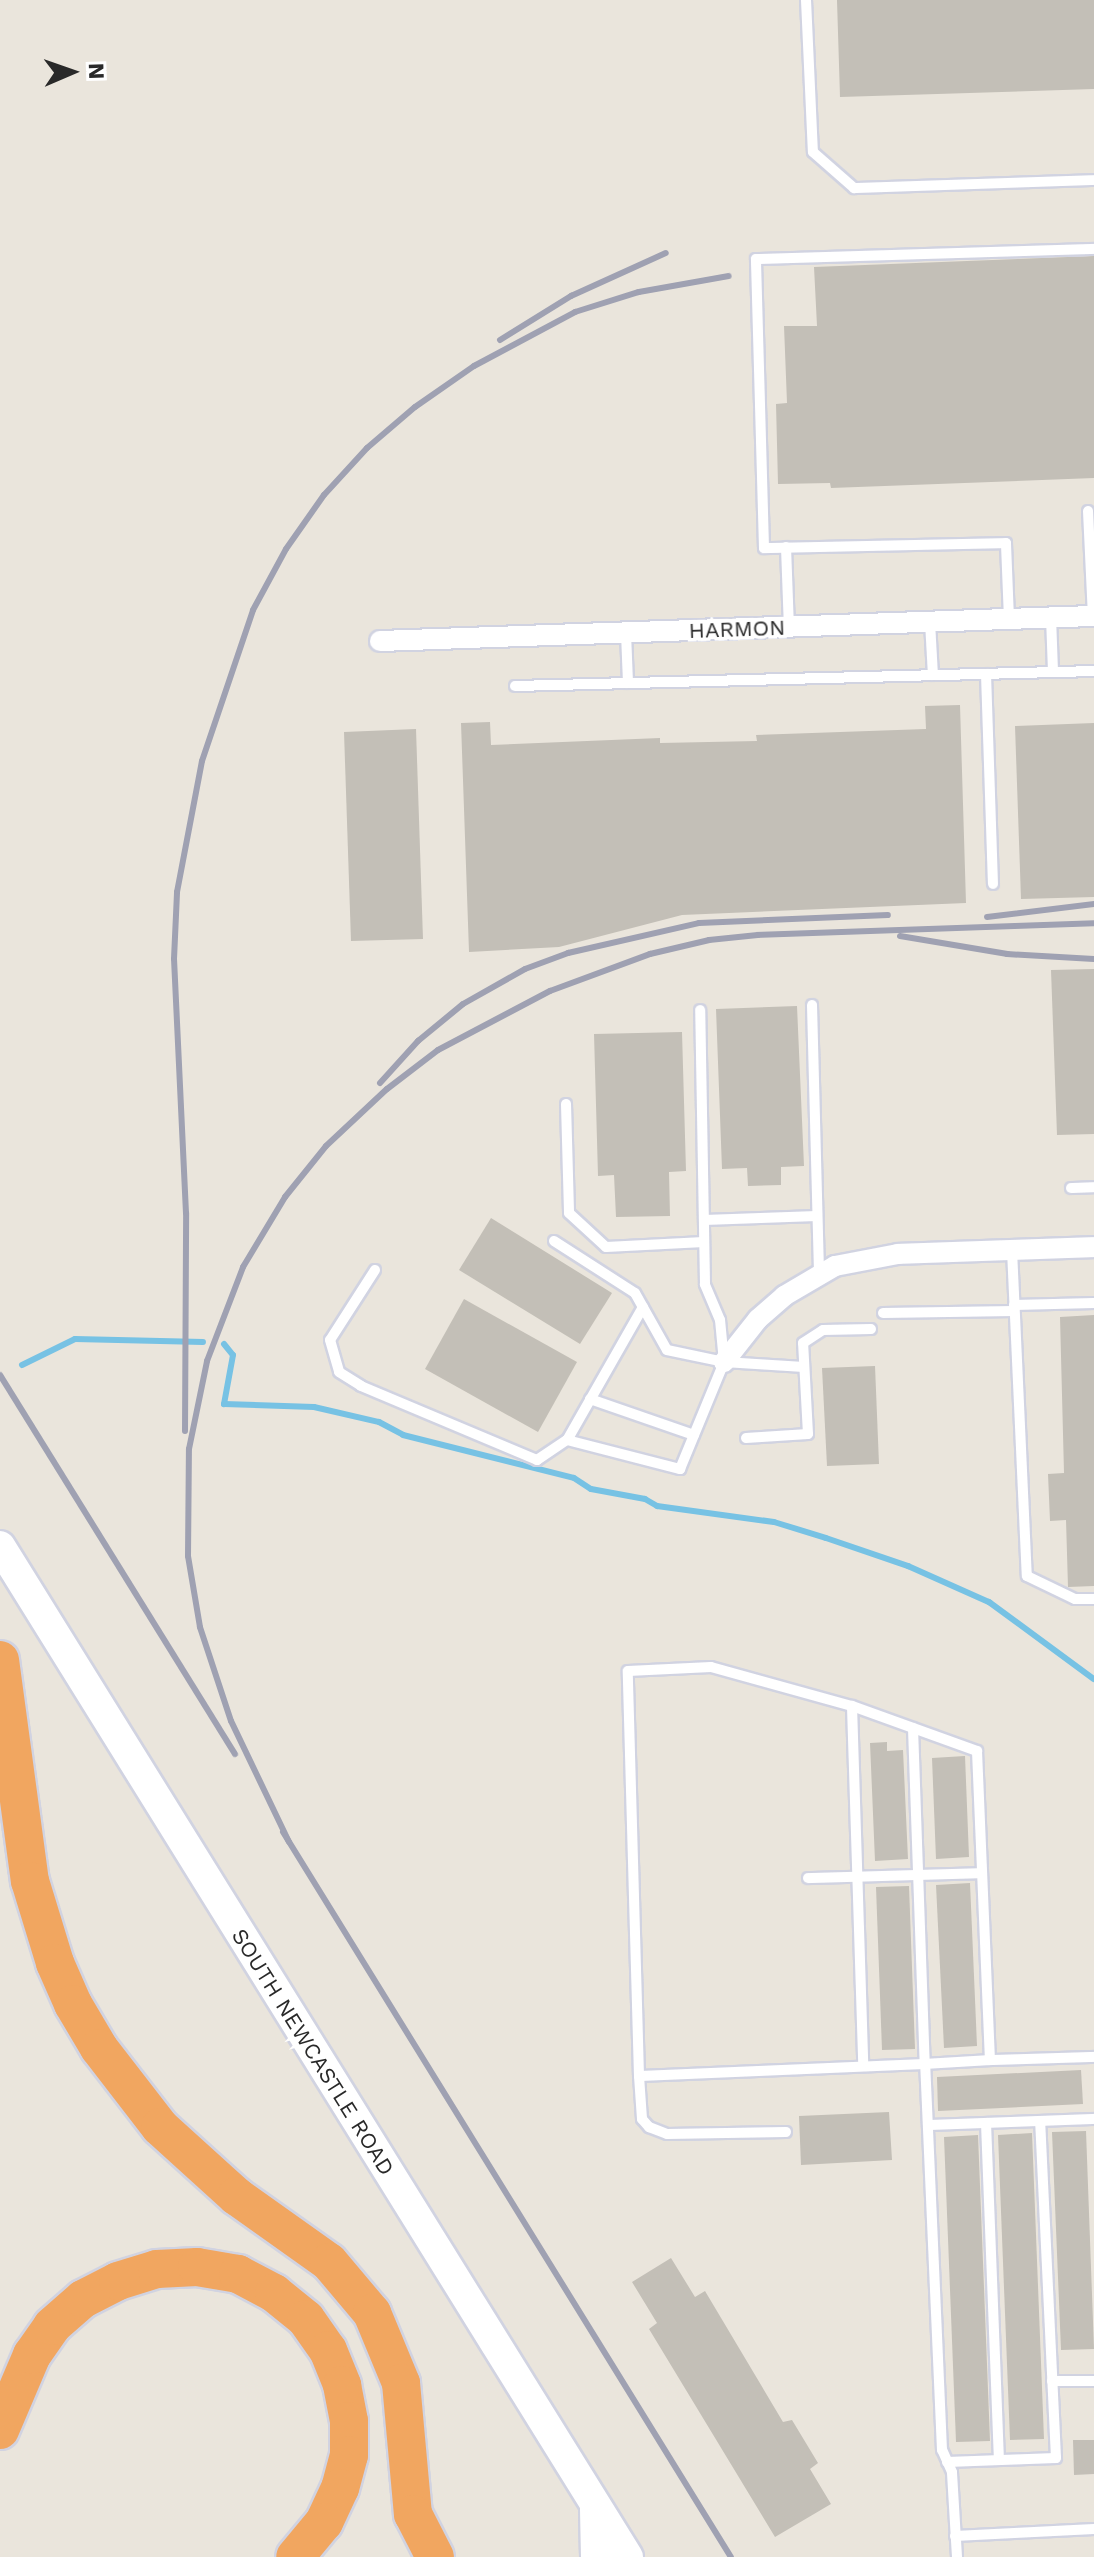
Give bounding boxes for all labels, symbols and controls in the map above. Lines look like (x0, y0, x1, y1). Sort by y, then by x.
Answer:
north arrow (32, 32, 112, 112)
text: N (84, 63, 109, 80)
street label: HARMON (688, 614, 786, 644)
street label: SOUTH NEWCASTLE ROAD (226, 1924, 400, 2180)

